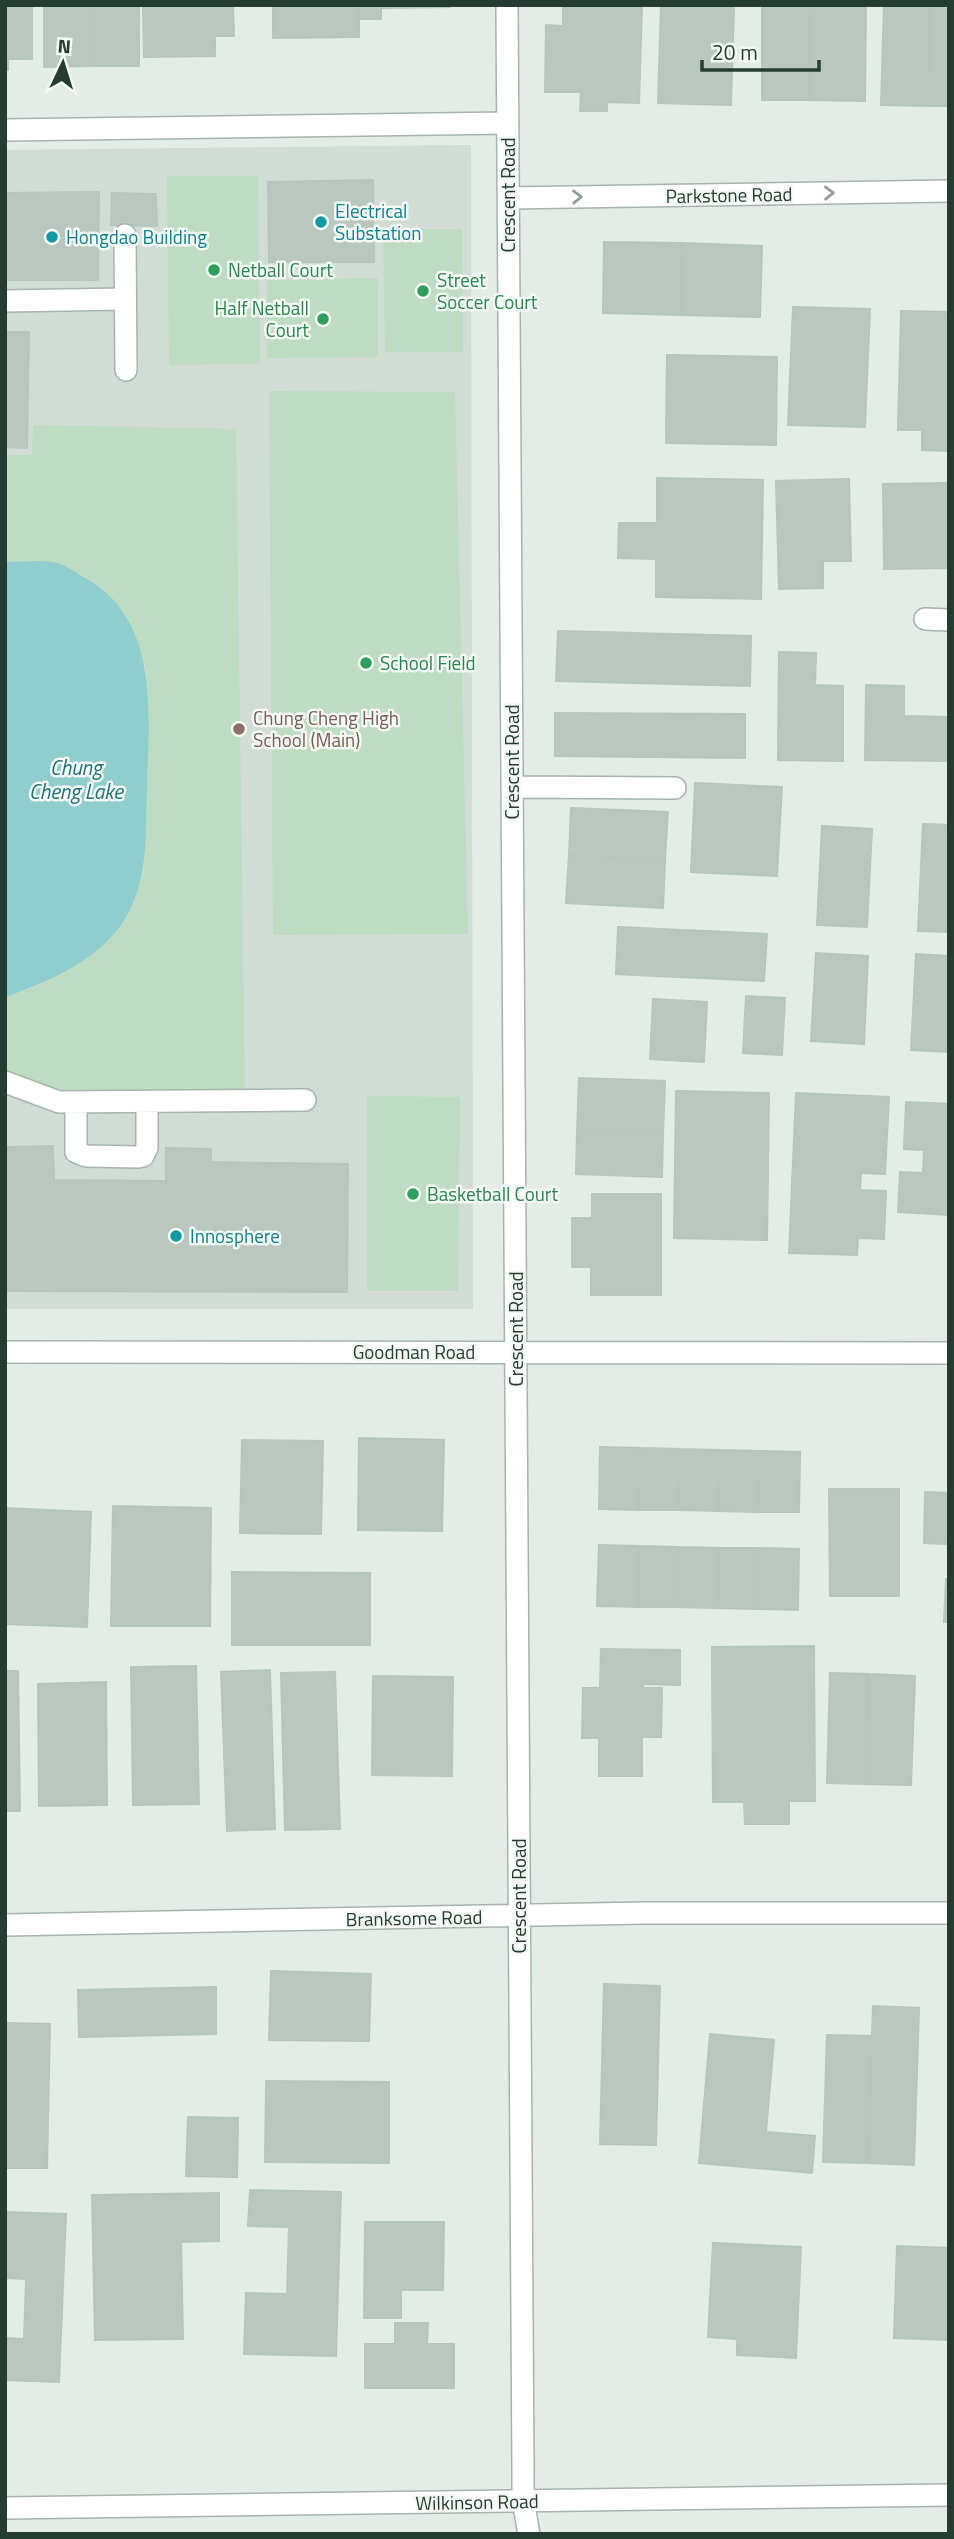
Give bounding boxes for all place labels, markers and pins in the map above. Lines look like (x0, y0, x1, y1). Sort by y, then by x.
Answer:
place label: Electrical Substation (335, 196, 421, 247)
marker: Electrical Substation (313, 214, 329, 230)
place label: Hongdao Building (66, 222, 207, 251)
marker: Hongdao Building (44, 229, 60, 245)
place label: Netball Court (228, 255, 333, 284)
marker: Netball Court (206, 262, 222, 278)
place label: Street Soccer Court (437, 265, 538, 316)
marker: Street Soccer Court (415, 283, 431, 299)
place label: Half Netball Court (215, 293, 309, 344)
marker: Half Netball Court (315, 311, 331, 327)
place label: School Field (380, 648, 476, 677)
marker: School Field (358, 655, 374, 671)
place label: Chung Cheng High School (Main) (253, 703, 399, 754)
marker: Chung Cheng High School (Main) (231, 721, 247, 737)
place label: Basketball Court (427, 1179, 558, 1208)
marker: Basketball Court (405, 1186, 421, 1202)
place label: Innosphere (190, 1221, 280, 1250)
marker: Innosphere (168, 1228, 184, 1244)

